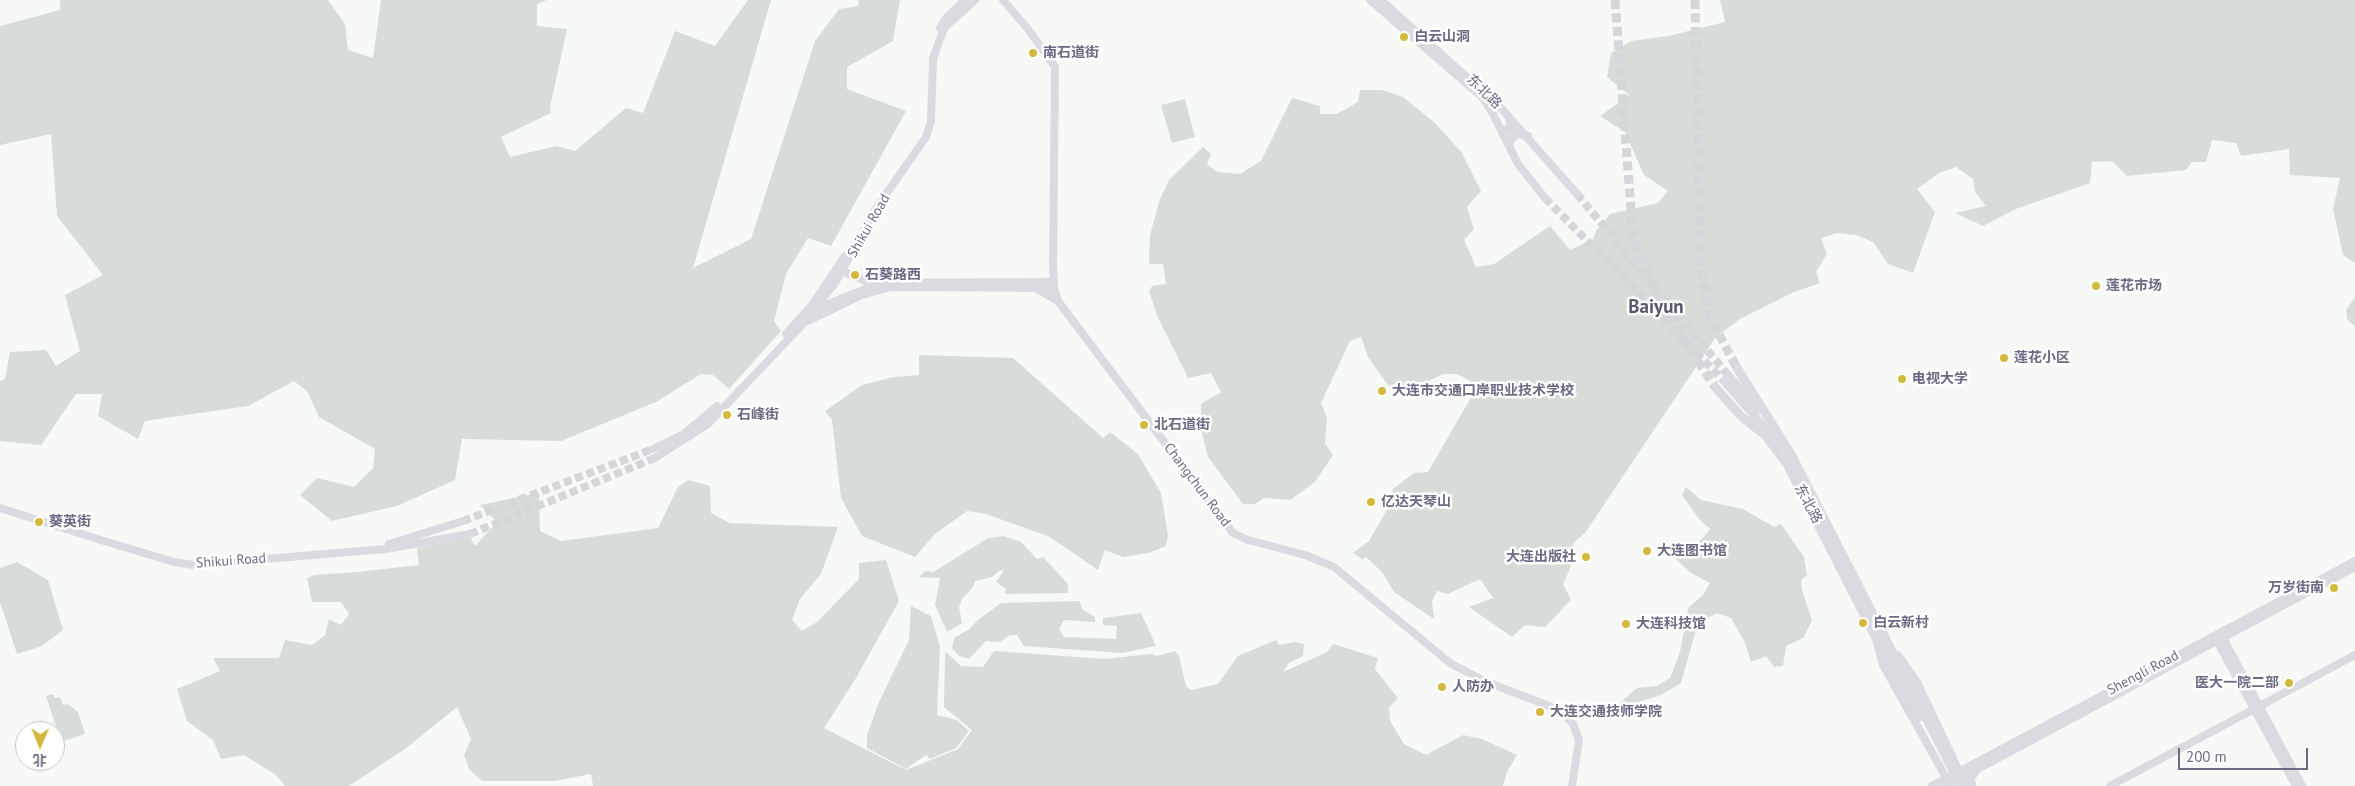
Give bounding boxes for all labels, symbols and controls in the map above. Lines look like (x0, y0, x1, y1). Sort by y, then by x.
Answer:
place label: 白云山洞 (1414, 29, 1470, 45)
marker: 白云山洞 (1398, 31, 1410, 43)
place label: 南石道街 (1043, 45, 1099, 61)
marker: 南石道街 (1027, 47, 1039, 59)
street label: 东北路 (1463, 71, 1505, 113)
street label: Shikui Road (844, 191, 894, 261)
place label: 石葵路西 (865, 267, 921, 283)
marker: 石葵路西 (849, 269, 861, 281)
place label: 莲花市场 (2106, 278, 2162, 294)
marker: 莲花市场 (2090, 280, 2102, 292)
district label: Baiyun (1628, 297, 1684, 319)
place label: 莲花小区 (2014, 350, 2070, 366)
marker: 莲花小区 (1998, 352, 2010, 364)
place label: 电视大学 (1912, 371, 1968, 387)
marker: 电视大学 (1896, 373, 1908, 385)
place label: 大连市交通口岸职业技术学校 (1392, 383, 1574, 399)
marker: 大连市交通口岸职业技术学校 (1376, 385, 1388, 397)
place label: 石峰街 (737, 407, 779, 423)
marker: 石峰街 (721, 409, 733, 421)
place label: 北石道街 (1154, 417, 1210, 433)
marker: 北石道街 (1138, 419, 1150, 431)
street label: Changchun Road (1160, 440, 1234, 530)
street label: 东北路 (1791, 482, 1825, 526)
place label: 亿达天琴山 (1381, 494, 1451, 510)
marker: 亿达天琴山 (1365, 496, 1377, 508)
place label: 葵英街 (49, 514, 91, 530)
marker: 葵英街 (33, 516, 45, 528)
place label: 大连图书馆 (1657, 543, 1727, 559)
marker: 大连图书馆 (1641, 545, 1653, 557)
place label: 大连出版社 (1506, 549, 1576, 565)
street label: Shikui Road (195, 550, 267, 572)
marker: 大连出版社 (1580, 551, 1592, 563)
place label: 万岁街南 (2268, 580, 2324, 596)
marker: 万岁街南 (2328, 582, 2340, 594)
place label: 白云新村 (1873, 615, 1929, 631)
place label: 大连科技馆 (1636, 616, 1706, 632)
marker: 白云新村 (1857, 617, 1869, 629)
marker: 大连科技馆 (1620, 618, 1632, 630)
street label: Shengli Road (2104, 647, 2182, 699)
place label: 医大一院二部 (2195, 675, 2279, 691)
marker: 医大一院二部 (2283, 677, 2295, 689)
place label: 人防办 (1452, 679, 1494, 695)
marker: 人防办 (1436, 681, 1448, 693)
place label: 大连交通技师学院 (1550, 704, 1662, 720)
marker: 大连交通技师学院 (1534, 706, 1546, 718)
north arrow (15, 721, 65, 771)
scale bar (2180, 738, 2310, 770)
text: 200 m (2186, 747, 2227, 766)
text: 北 (33, 751, 47, 769)

